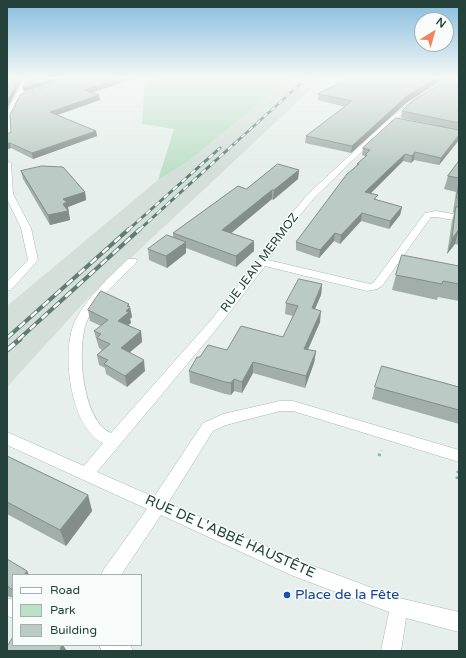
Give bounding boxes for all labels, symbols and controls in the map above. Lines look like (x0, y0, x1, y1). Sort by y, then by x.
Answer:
north arrow (414, 12, 454, 52)
text: N (433, 15, 448, 31)
street label: RUE JEAN MERMOZ (218, 211, 302, 315)
street label: RUE DE L'ABBÉ HAUSTÊTE (142, 492, 318, 582)
legend (12, 574, 142, 646)
text: Road (50, 583, 80, 597)
place label: Place de la Fête (295, 587, 399, 603)
marker: Place de la Fête (282, 590, 292, 600)
text: Park (50, 603, 76, 617)
text: Building (50, 623, 97, 637)

